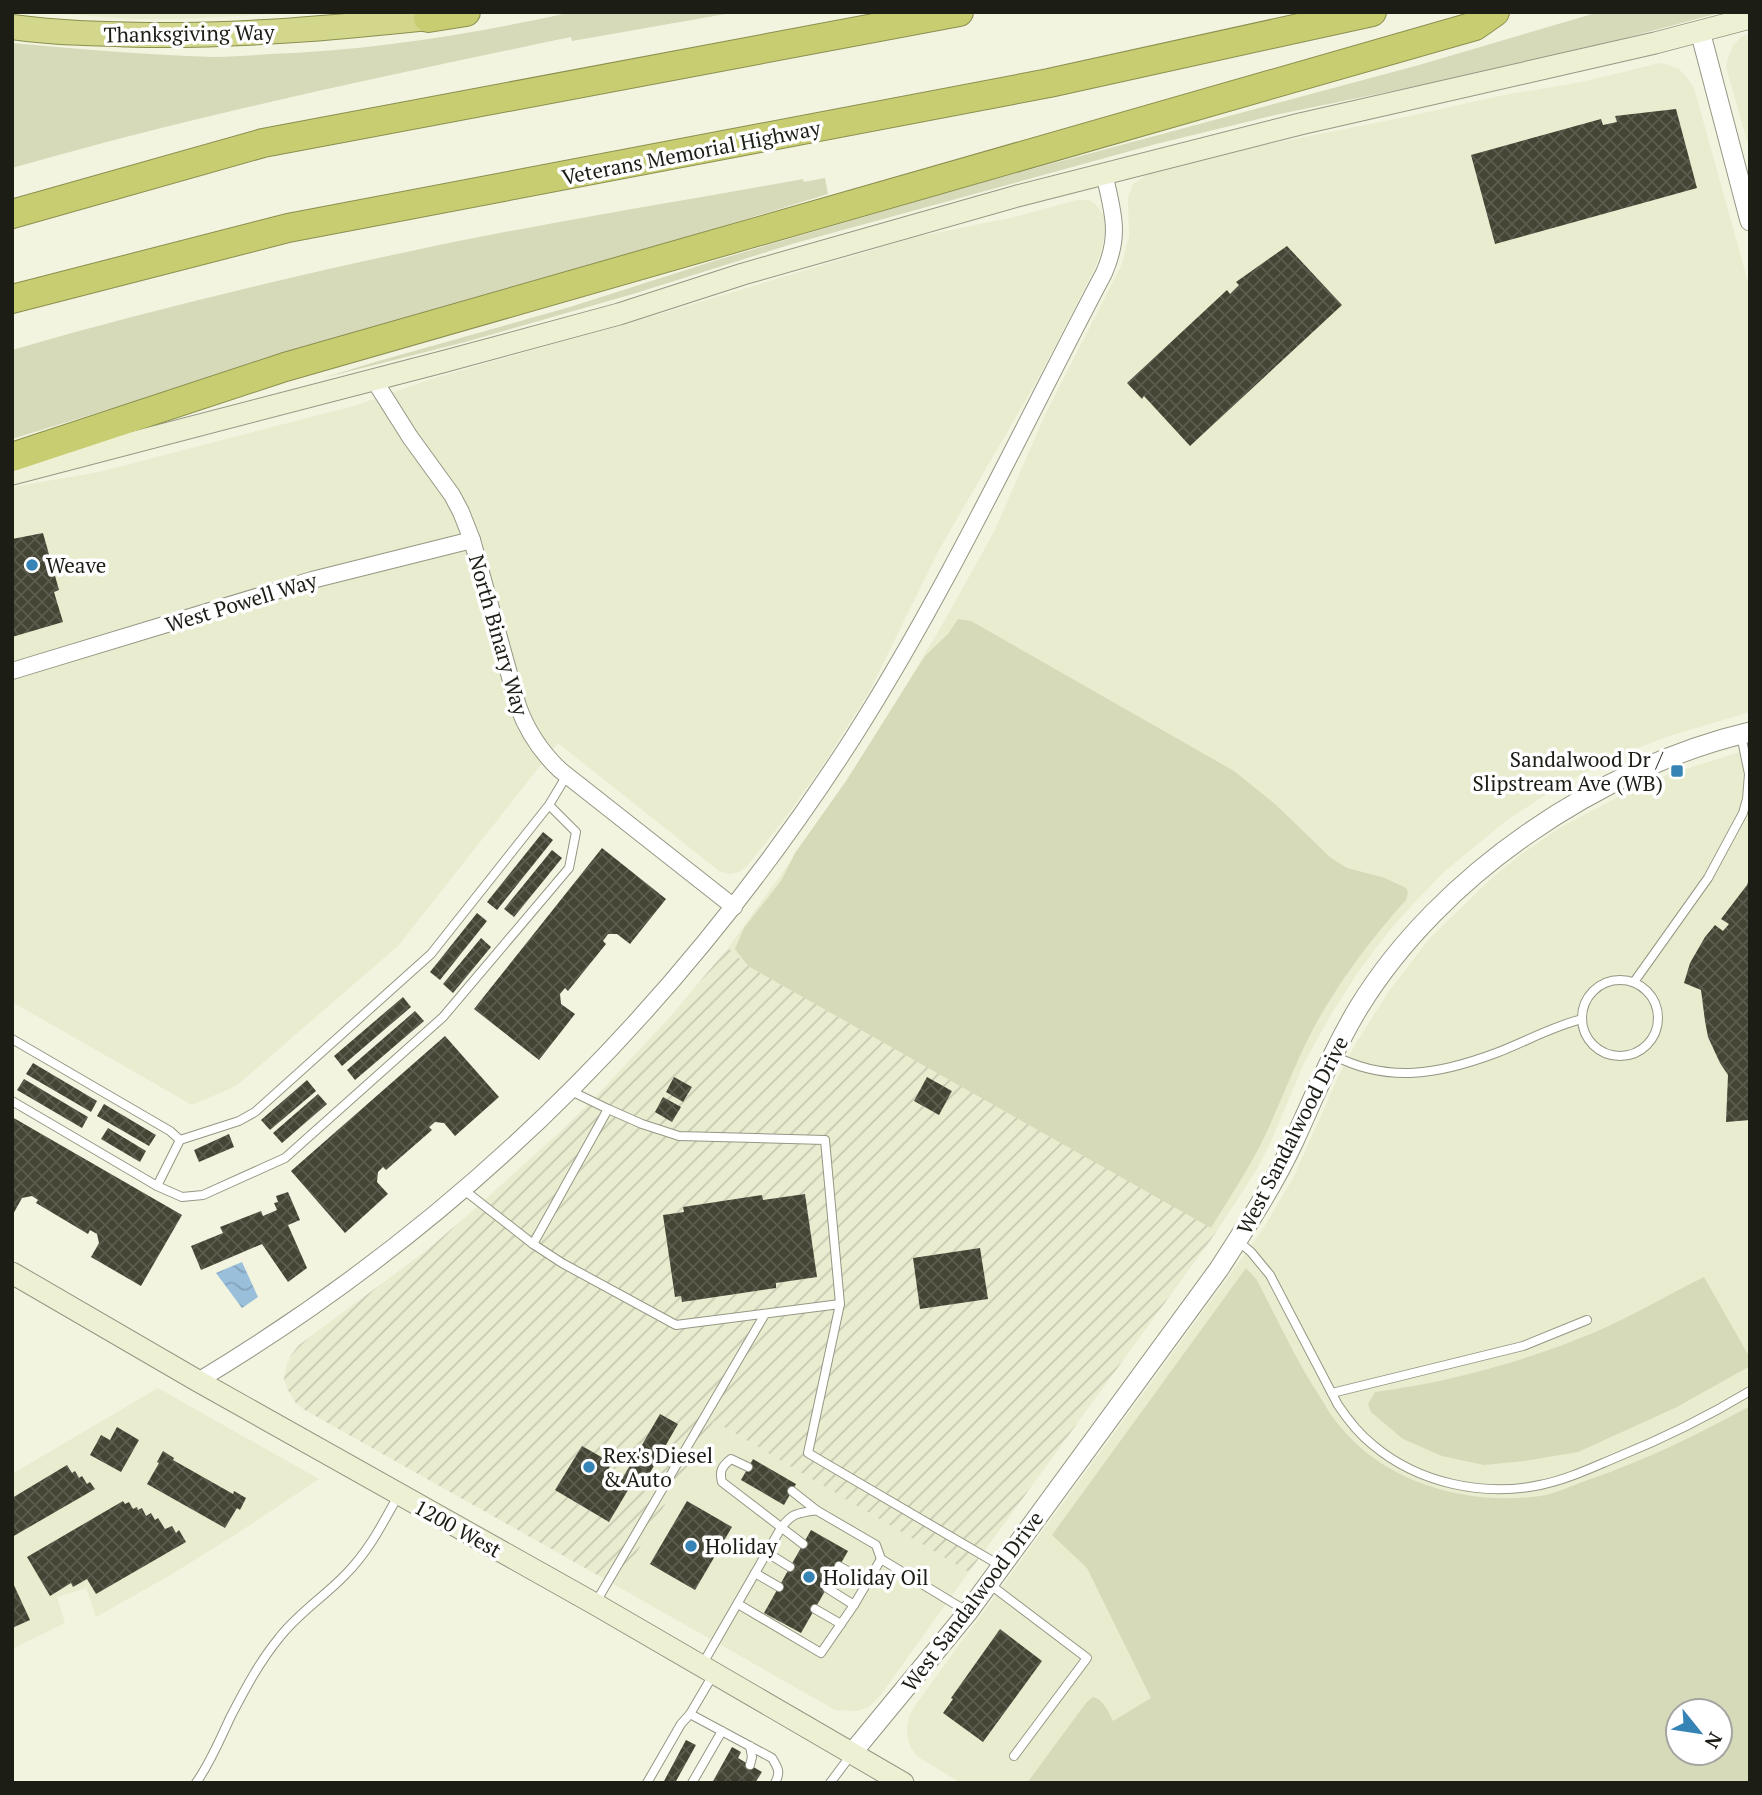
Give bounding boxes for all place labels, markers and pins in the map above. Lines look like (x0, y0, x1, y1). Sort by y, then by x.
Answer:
place label: Weave (46, 551, 106, 579)
marker: Weave (24, 557, 40, 573)
place label: Sandalwood Dr / Slipstream Ave (WB) (1473, 745, 1664, 797)
marker: Sandalwood Dr / Slipstream Ave (WB) (1669, 763, 1685, 779)
place label: Rex's Diesel & Auto (603, 1441, 713, 1493)
marker: Rex's Diesel & Auto (581, 1459, 597, 1475)
place label: Holiday (705, 1532, 778, 1560)
marker: Holiday (683, 1538, 699, 1554)
place label: Holiday Oil (823, 1563, 929, 1591)
marker: Holiday Oil (801, 1569, 817, 1585)

